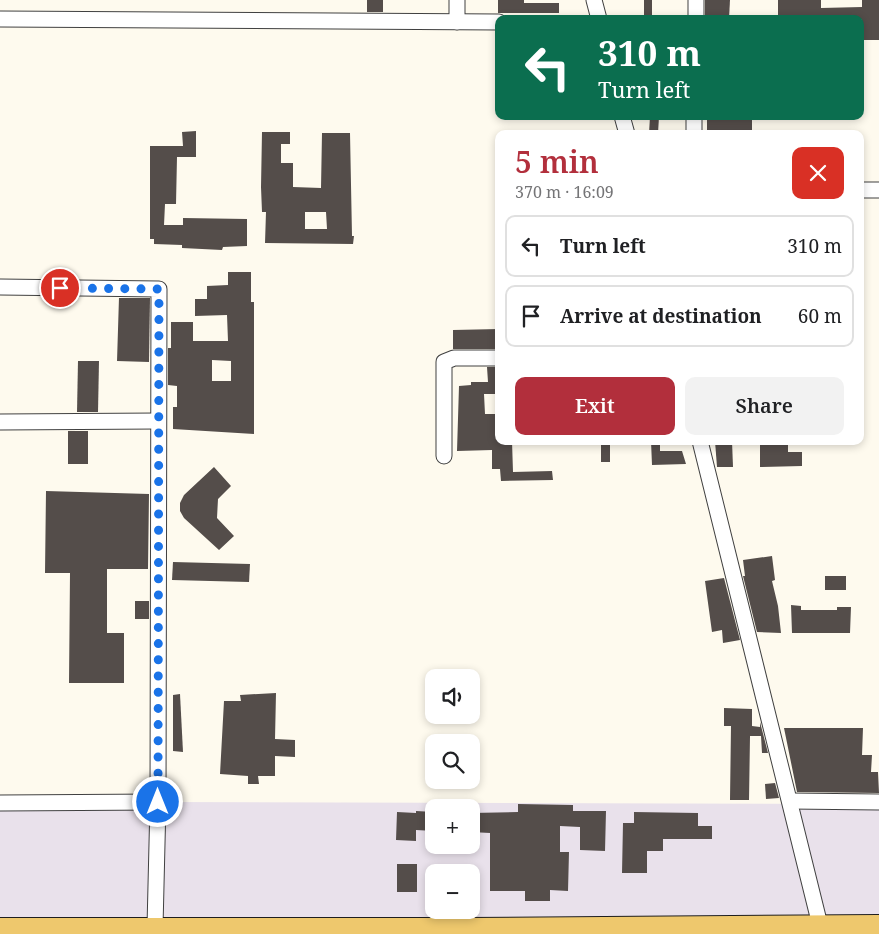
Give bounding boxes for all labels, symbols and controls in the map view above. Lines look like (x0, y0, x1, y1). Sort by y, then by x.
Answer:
text: 310 m (598, 29, 701, 76)
icon: left (515, 35, 580, 100)
text: Turn left (598, 74, 690, 104)
text: 5 min (515, 141, 599, 182)
button: close (792, 147, 844, 199)
text: 370 m · 16:09 (515, 181, 614, 203)
icon: left (517, 232, 545, 260)
text: Turn left (560, 233, 646, 259)
text: 310 m (787, 233, 842, 259)
pin (39, 267, 81, 309)
icon: arrive (46, 274, 74, 302)
icon: arrive (517, 302, 545, 330)
text: Arrive at destination (560, 303, 762, 329)
text: 60 m (798, 303, 842, 329)
button: Exit (515, 377, 675, 435)
button: Share (685, 377, 844, 435)
map controls (425, 669, 480, 919)
button: sound (425, 669, 480, 724)
button: search (425, 734, 480, 789)
position arrow (131, 775, 183, 827)
button: + (425, 799, 480, 854)
button: − (425, 864, 480, 919)

